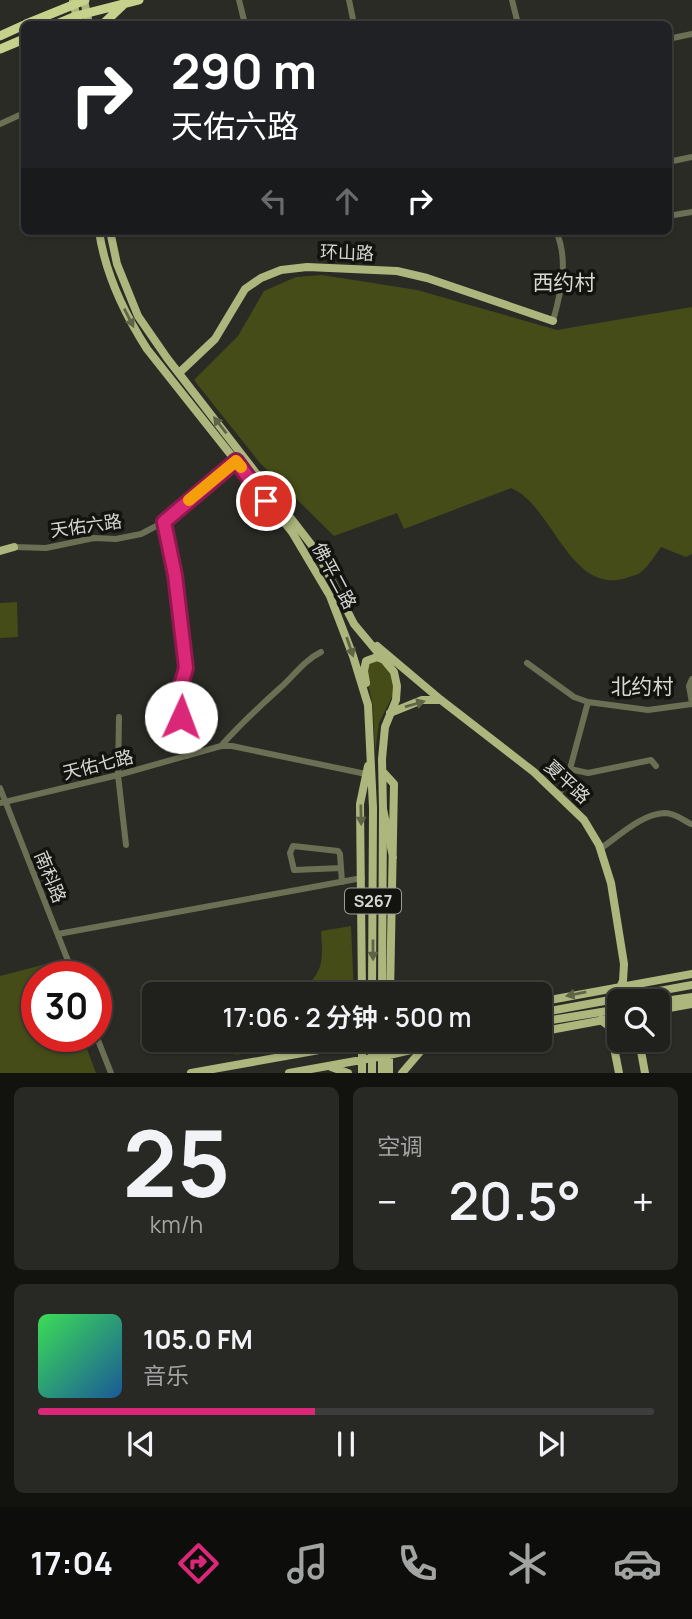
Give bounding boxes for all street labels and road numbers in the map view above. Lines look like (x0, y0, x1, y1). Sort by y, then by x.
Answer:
street label: 环山路 (320, 239, 374, 265)
street label: 天佑六路 (49, 508, 123, 542)
street label: 佛平二路 (307, 538, 362, 613)
street label: 天佑七路 (60, 744, 136, 784)
street label: 夏平路 (540, 754, 596, 808)
street label: 南科路 (30, 847, 72, 906)
road number: S267 (345, 888, 401, 914)

